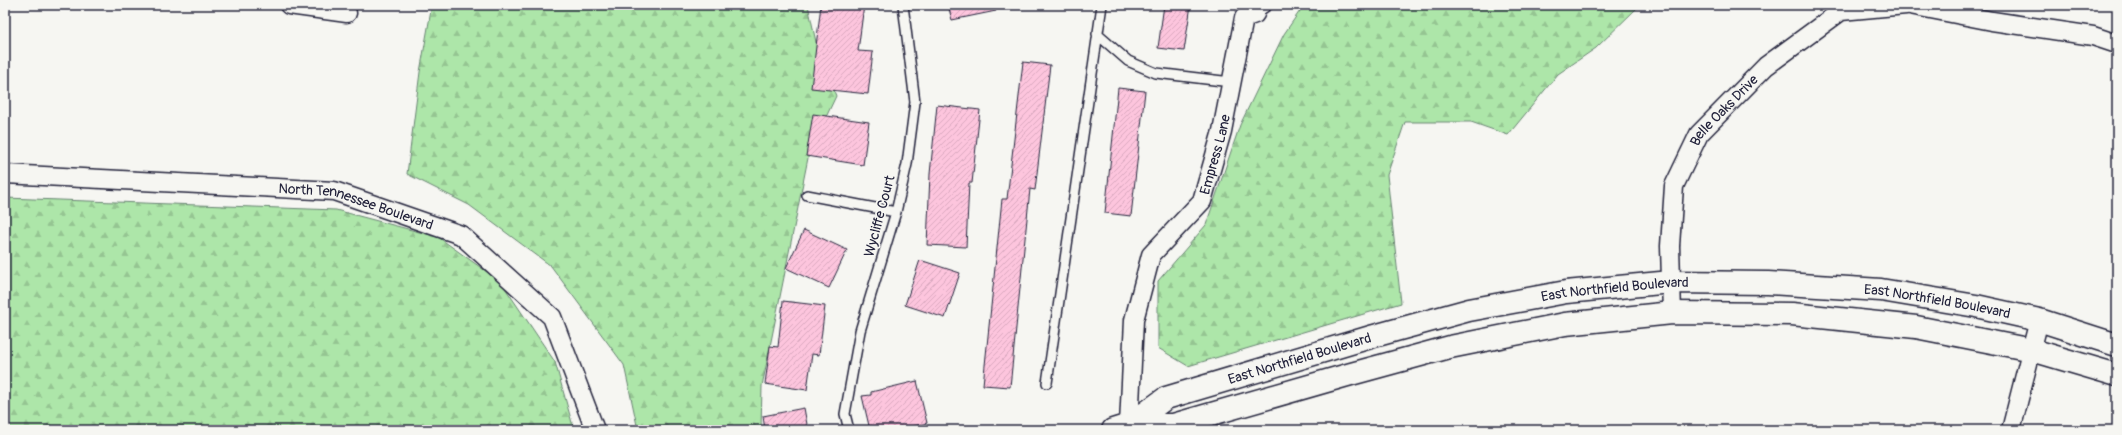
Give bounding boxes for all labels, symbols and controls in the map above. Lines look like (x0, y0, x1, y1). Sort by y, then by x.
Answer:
street label: Belle Oaks Drive (1687, 71, 1762, 149)
street label: Empress Lane (1196, 113, 1234, 197)
street label: Wycliffe Court (860, 173, 899, 259)
street label: North Tennessee Boulevard (278, 180, 436, 234)
street label: East Northfield Boulevard (1540, 274, 1689, 305)
street label: East Northfield Boulevard (1864, 281, 2012, 322)
street label: East Northfield Boulevard (1226, 329, 1373, 388)

